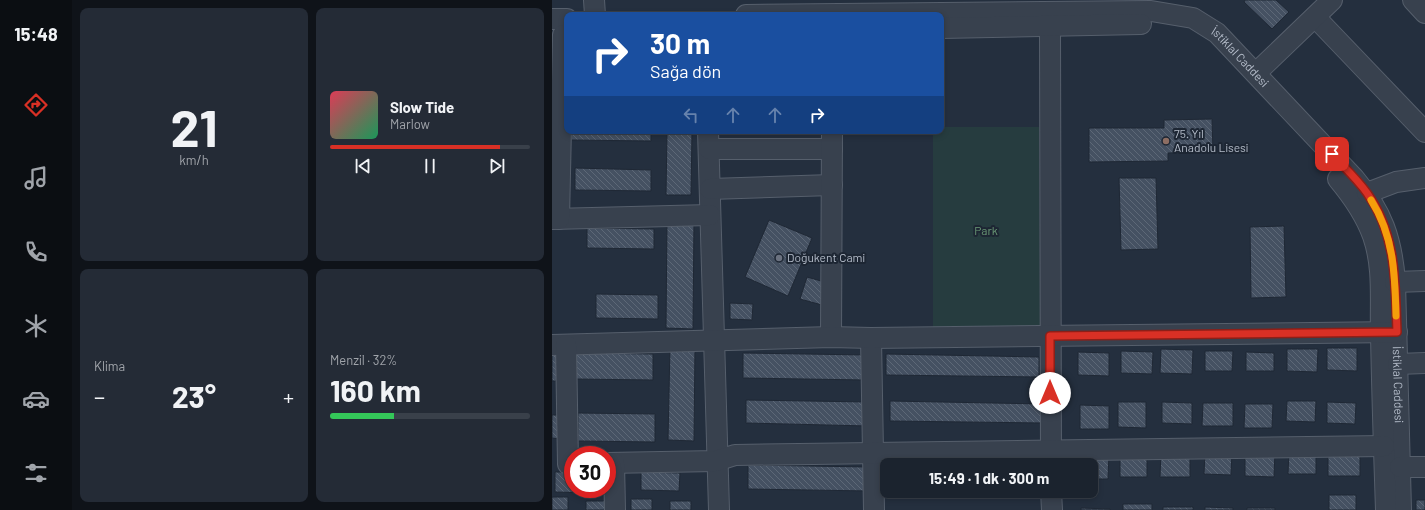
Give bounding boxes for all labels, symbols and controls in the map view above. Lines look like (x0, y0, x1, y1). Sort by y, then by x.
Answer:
text: 15:48 (14, 23, 58, 45)
street label: İstiklal Caddesi (1209, 23, 1272, 89)
text: 30 m (650, 26, 710, 60)
icon: right (584, 28, 636, 80)
text: Sağa dön (650, 60, 721, 82)
icon: directions (22, 91, 50, 119)
text: 21 (170, 95, 218, 157)
text: Slow Tide (390, 98, 454, 116)
icon: left (680, 104, 702, 126)
icon: ahead (722, 104, 744, 126)
icon: ahead (764, 104, 786, 126)
icon: right (806, 104, 828, 126)
text: Marlow (390, 116, 430, 132)
place label: 75. Yıl Anadolu Lisesi (1174, 126, 1248, 154)
marker: 75. Yıl Anadolu Lisesi (1161, 136, 1171, 146)
pin (1315, 137, 1349, 171)
icon: arrive (1321, 143, 1343, 165)
text: km/h (179, 152, 209, 168)
icon: previous (352, 155, 374, 177)
icon: pause (419, 155, 441, 177)
icon: next (486, 155, 508, 177)
icon: music (22, 164, 50, 192)
park label: Park (974, 223, 998, 237)
icon: phone (22, 238, 50, 266)
place label: Doğukent Cami (787, 250, 865, 264)
marker: Doğukent Cami (774, 253, 784, 263)
icon: climate (22, 312, 50, 340)
street label: İstiklal Caddesi (1391, 346, 1407, 423)
text: Menzil · 32% (330, 352, 397, 368)
text: Klima (94, 358, 125, 374)
text: 160 km (330, 372, 421, 408)
position arrow (1029, 372, 1071, 414)
text: 23° (172, 378, 216, 414)
text: − (94, 383, 105, 409)
text: + (283, 383, 294, 409)
icon: car (22, 385, 50, 413)
speed limit sign: 30 (564, 446, 616, 498)
icon: filters (22, 459, 50, 487)
text: 15:49 · 1 dk · 300 m (929, 469, 1049, 487)

